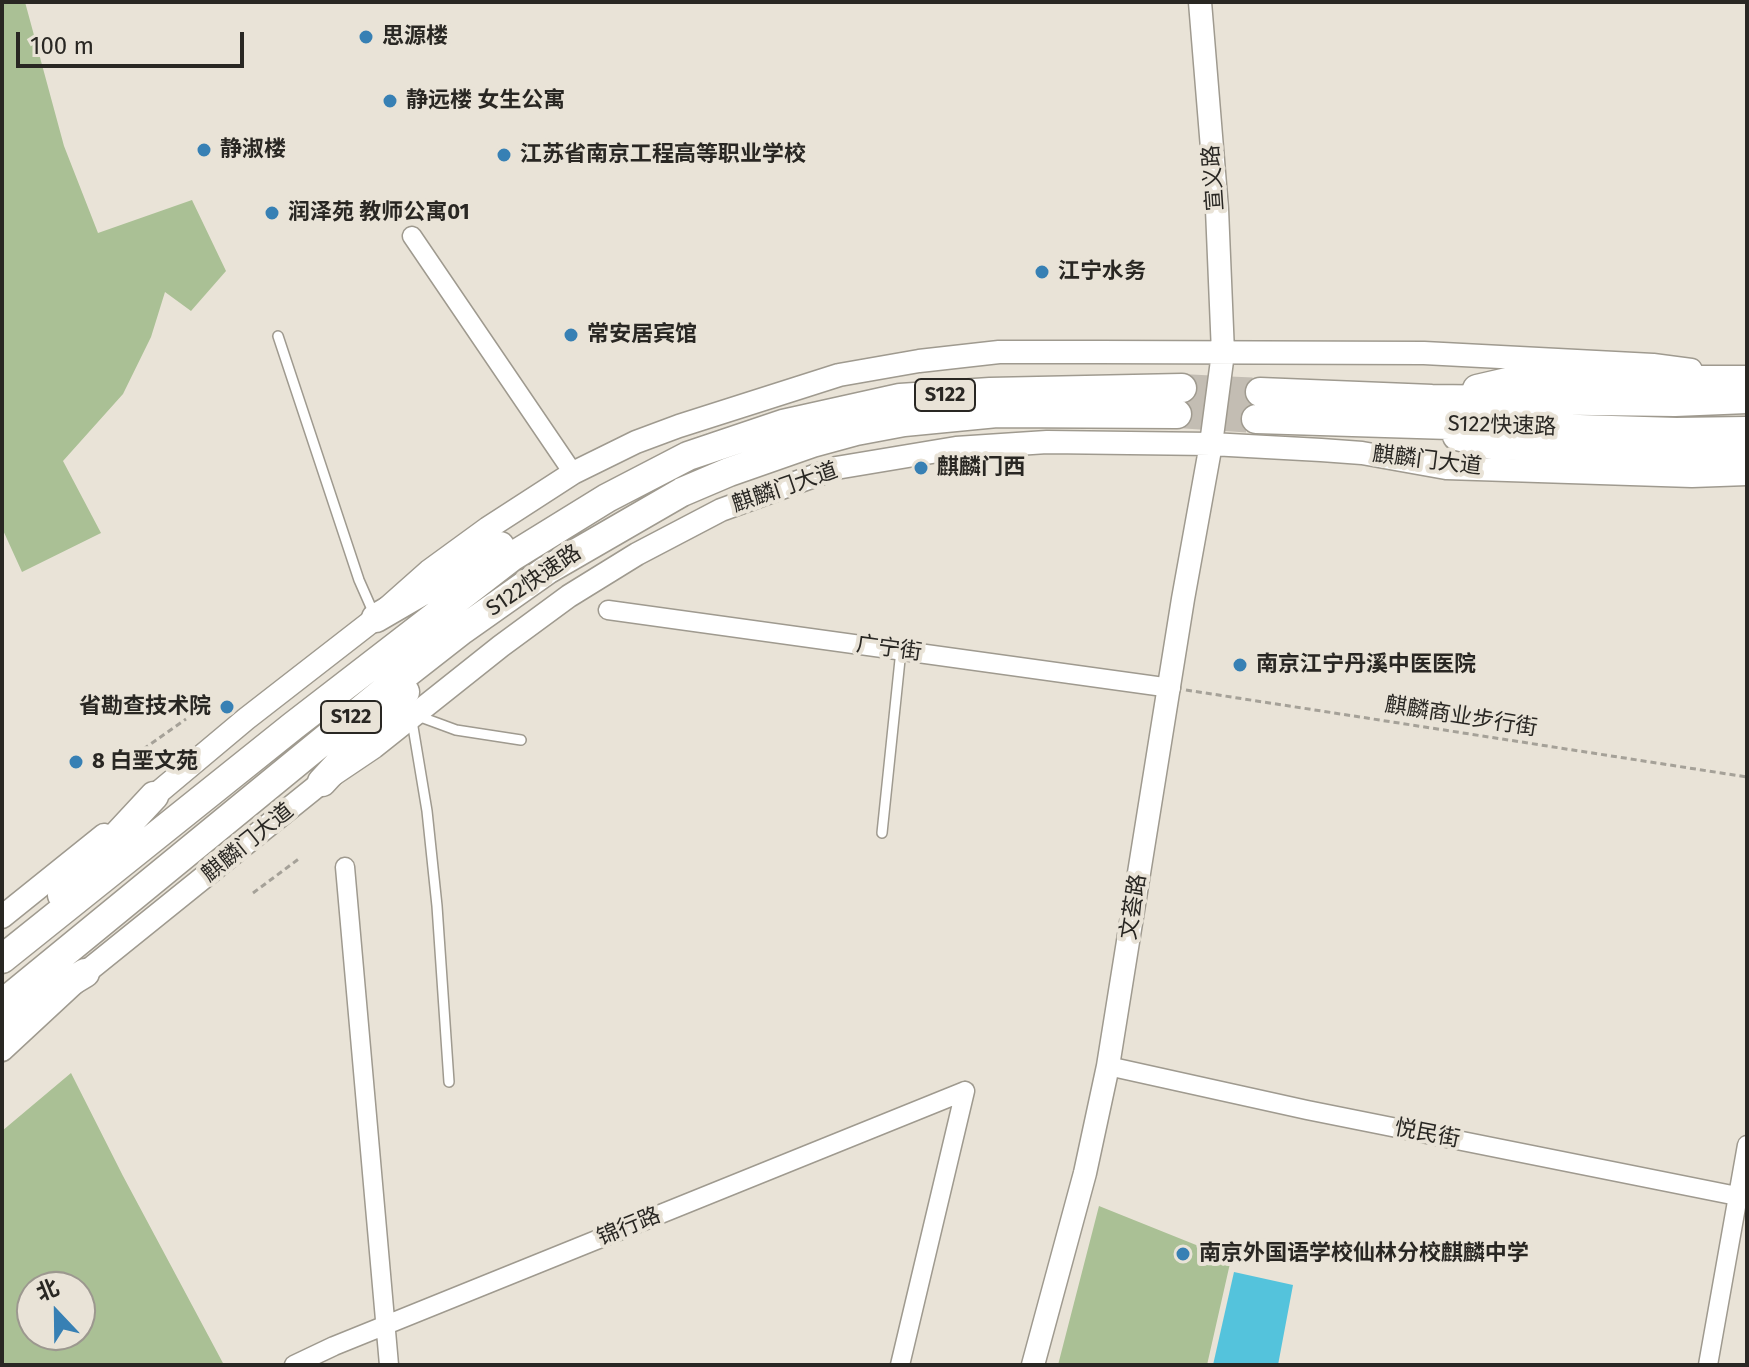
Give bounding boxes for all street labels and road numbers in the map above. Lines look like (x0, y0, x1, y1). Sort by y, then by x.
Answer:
street label: 宣义路 (1199, 144, 1229, 212)
road number: S122 (915, 379, 975, 411)
street label: S122快速路 (1447, 411, 1557, 441)
street label: 麒麟门大道 (1371, 441, 1483, 481)
street label: 麒麟门大道 (729, 458, 841, 518)
street label: S122快速路 (482, 540, 586, 622)
street label: 广宁街 (854, 631, 924, 667)
street label: 麒麟商业步行街 (1383, 692, 1539, 742)
road number: S122 (321, 701, 381, 733)
street label: 麒麟门大道 (197, 798, 299, 888)
street label: 文荟路 (1116, 872, 1152, 942)
street label: 悦民街 (1392, 1115, 1462, 1153)
street label: 锦行路 (593, 1202, 665, 1252)

